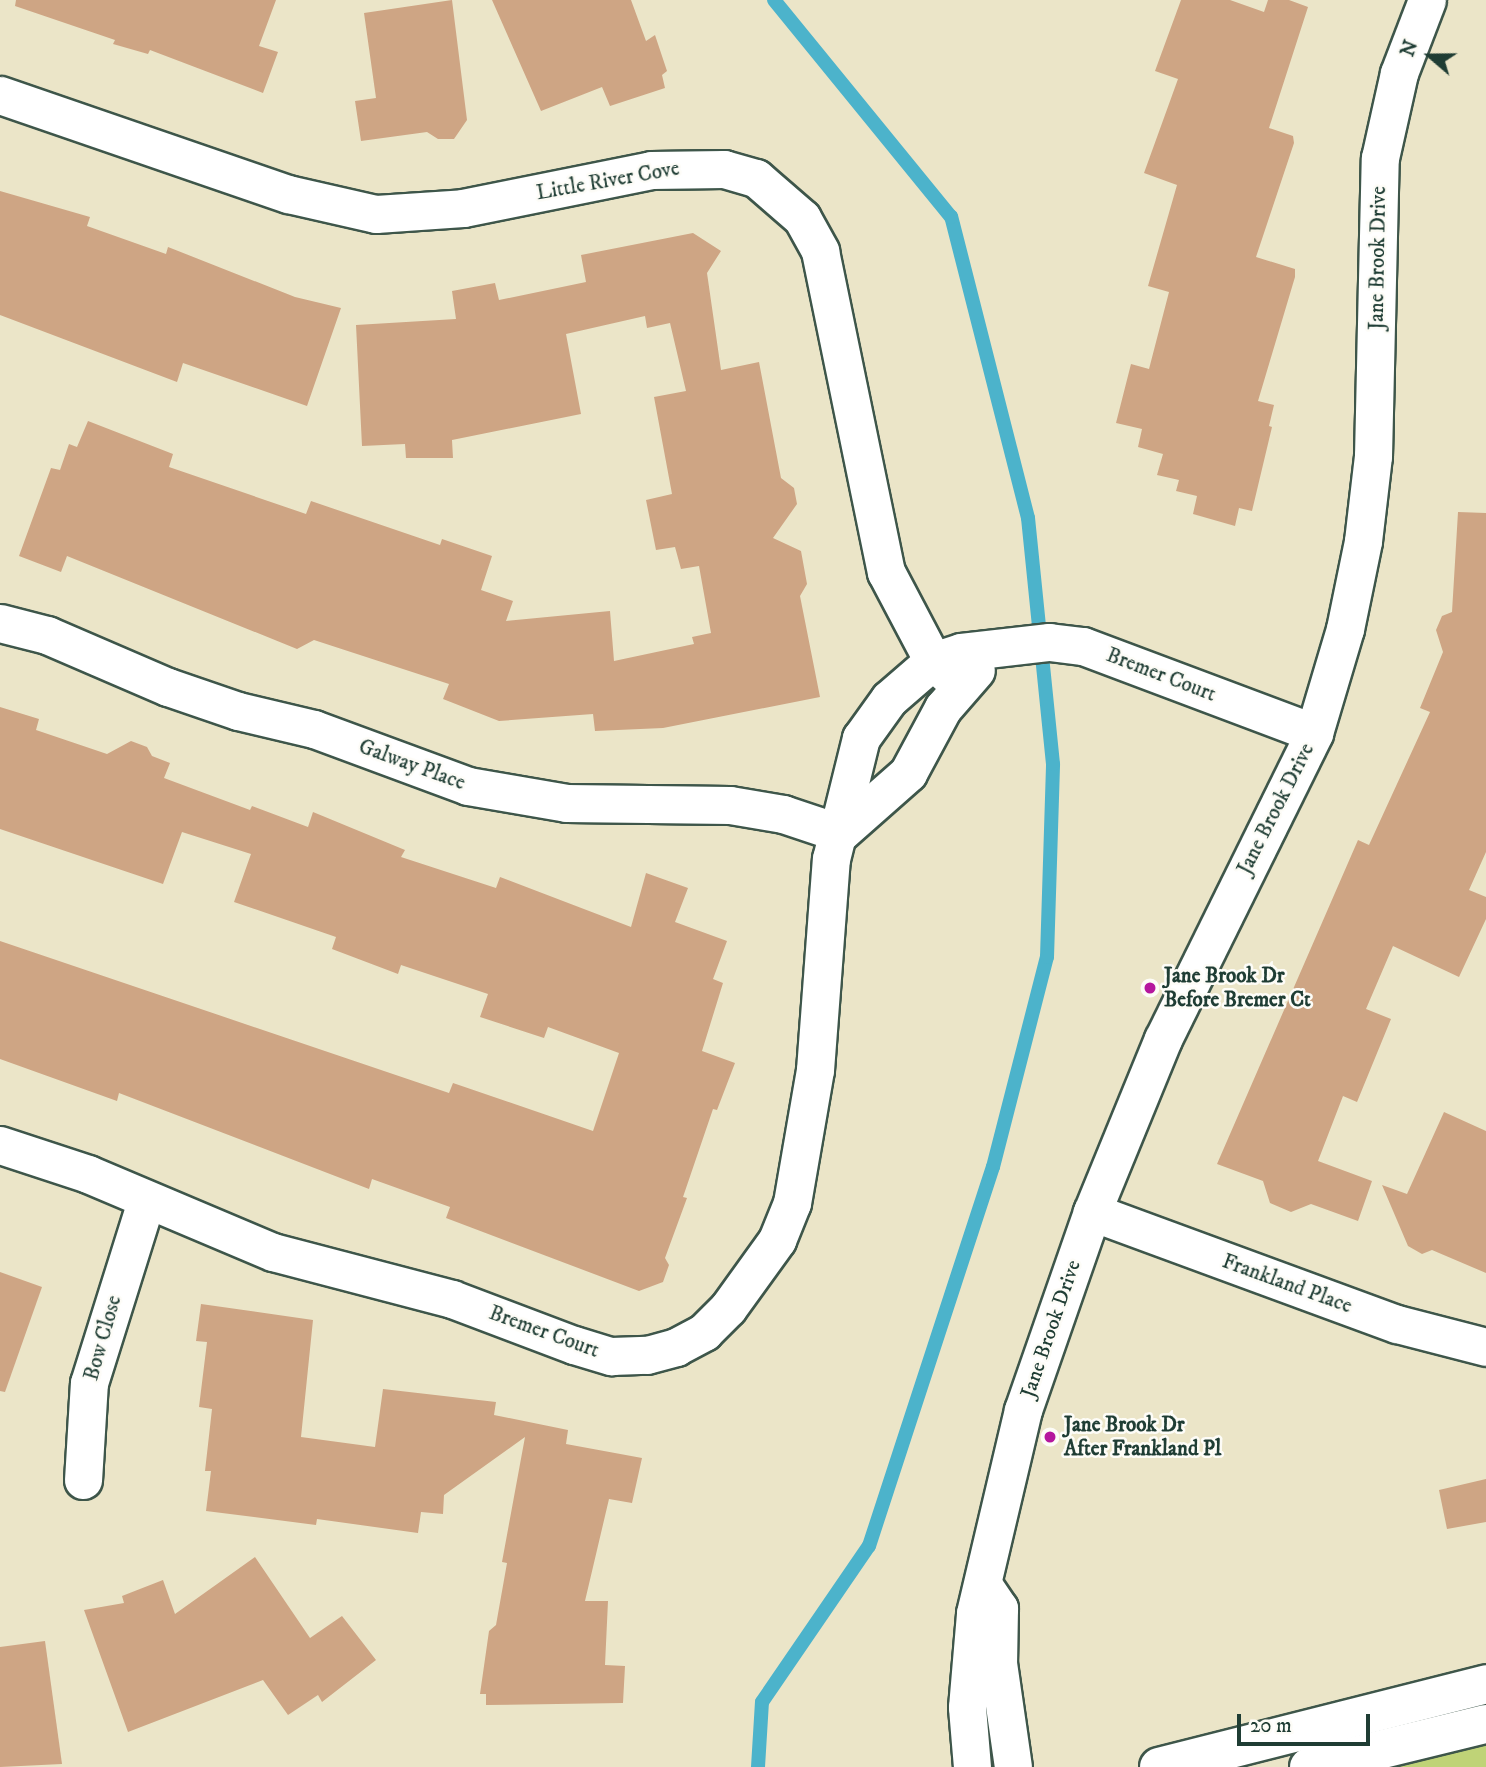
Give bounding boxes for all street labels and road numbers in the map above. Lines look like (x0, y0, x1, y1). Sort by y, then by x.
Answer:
street label: Little River Cove (534, 156, 682, 206)
street label: Jane Brook Drive (1364, 186, 1392, 330)
street label: Bremer Court (1103, 643, 1219, 707)
street label: Galway Place (355, 734, 469, 796)
street label: Jane Brook Drive (1232, 739, 1320, 879)
street label: Frankland Place (1219, 1249, 1355, 1319)
street label: Jane Brook Drive (1016, 1257, 1086, 1401)
street label: Bow Close (79, 1292, 127, 1384)
street label: Bremer Court (486, 1300, 602, 1364)

